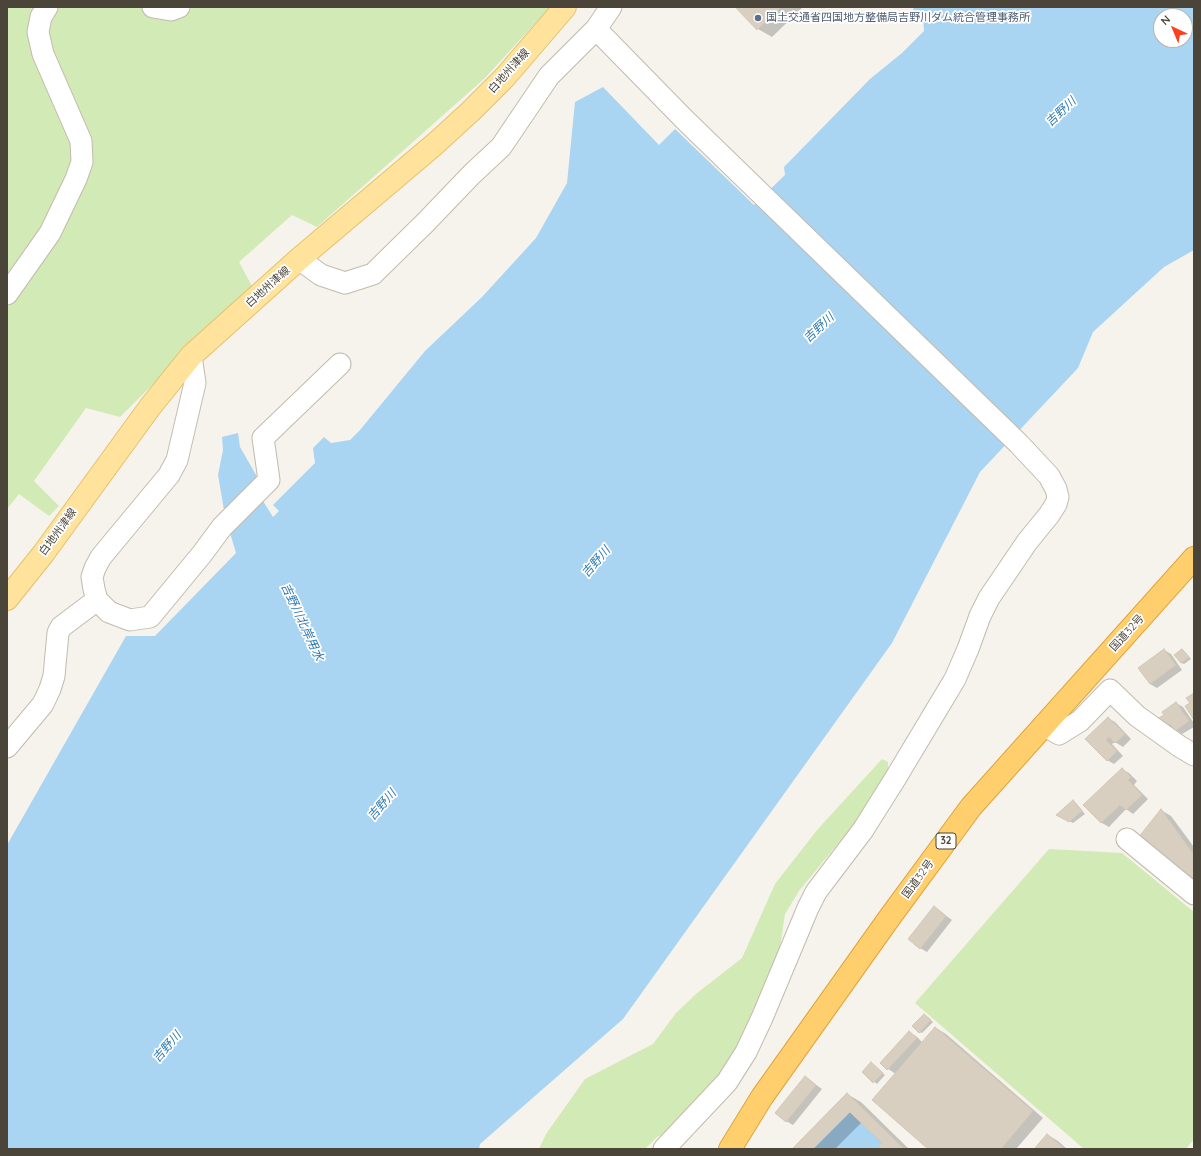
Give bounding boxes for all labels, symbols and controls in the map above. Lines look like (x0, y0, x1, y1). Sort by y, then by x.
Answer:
north arrow (1153, 8, 1193, 48)
place label: 国土交通省四国地方整備局吉野川ダム統合管理事務所 (766, 11, 1030, 25)
text: N (1158, 12, 1173, 28)
marker: 国土交通省四国地方整備局吉野川ダム統合管理事務所 (753, 13, 763, 23)
street label: 白地州津線 (486, 46, 532, 96)
water label: 吉野川 (1043, 94, 1079, 130)
street label: 白地州津線 (243, 264, 293, 310)
water label: 吉野川 (801, 310, 837, 346)
street label: 白地州津線 (36, 506, 80, 558)
water label: 吉野川 (579, 544, 613, 580)
water label: 吉野川北岸用水 (278, 581, 326, 663)
street label: 国道32号 (1107, 612, 1147, 654)
water label: 吉野川 (365, 787, 399, 823)
road number: 32 (936, 833, 956, 849)
street label: 国道32号 (899, 857, 937, 901)
water label: 吉野川 (150, 1029, 184, 1065)

